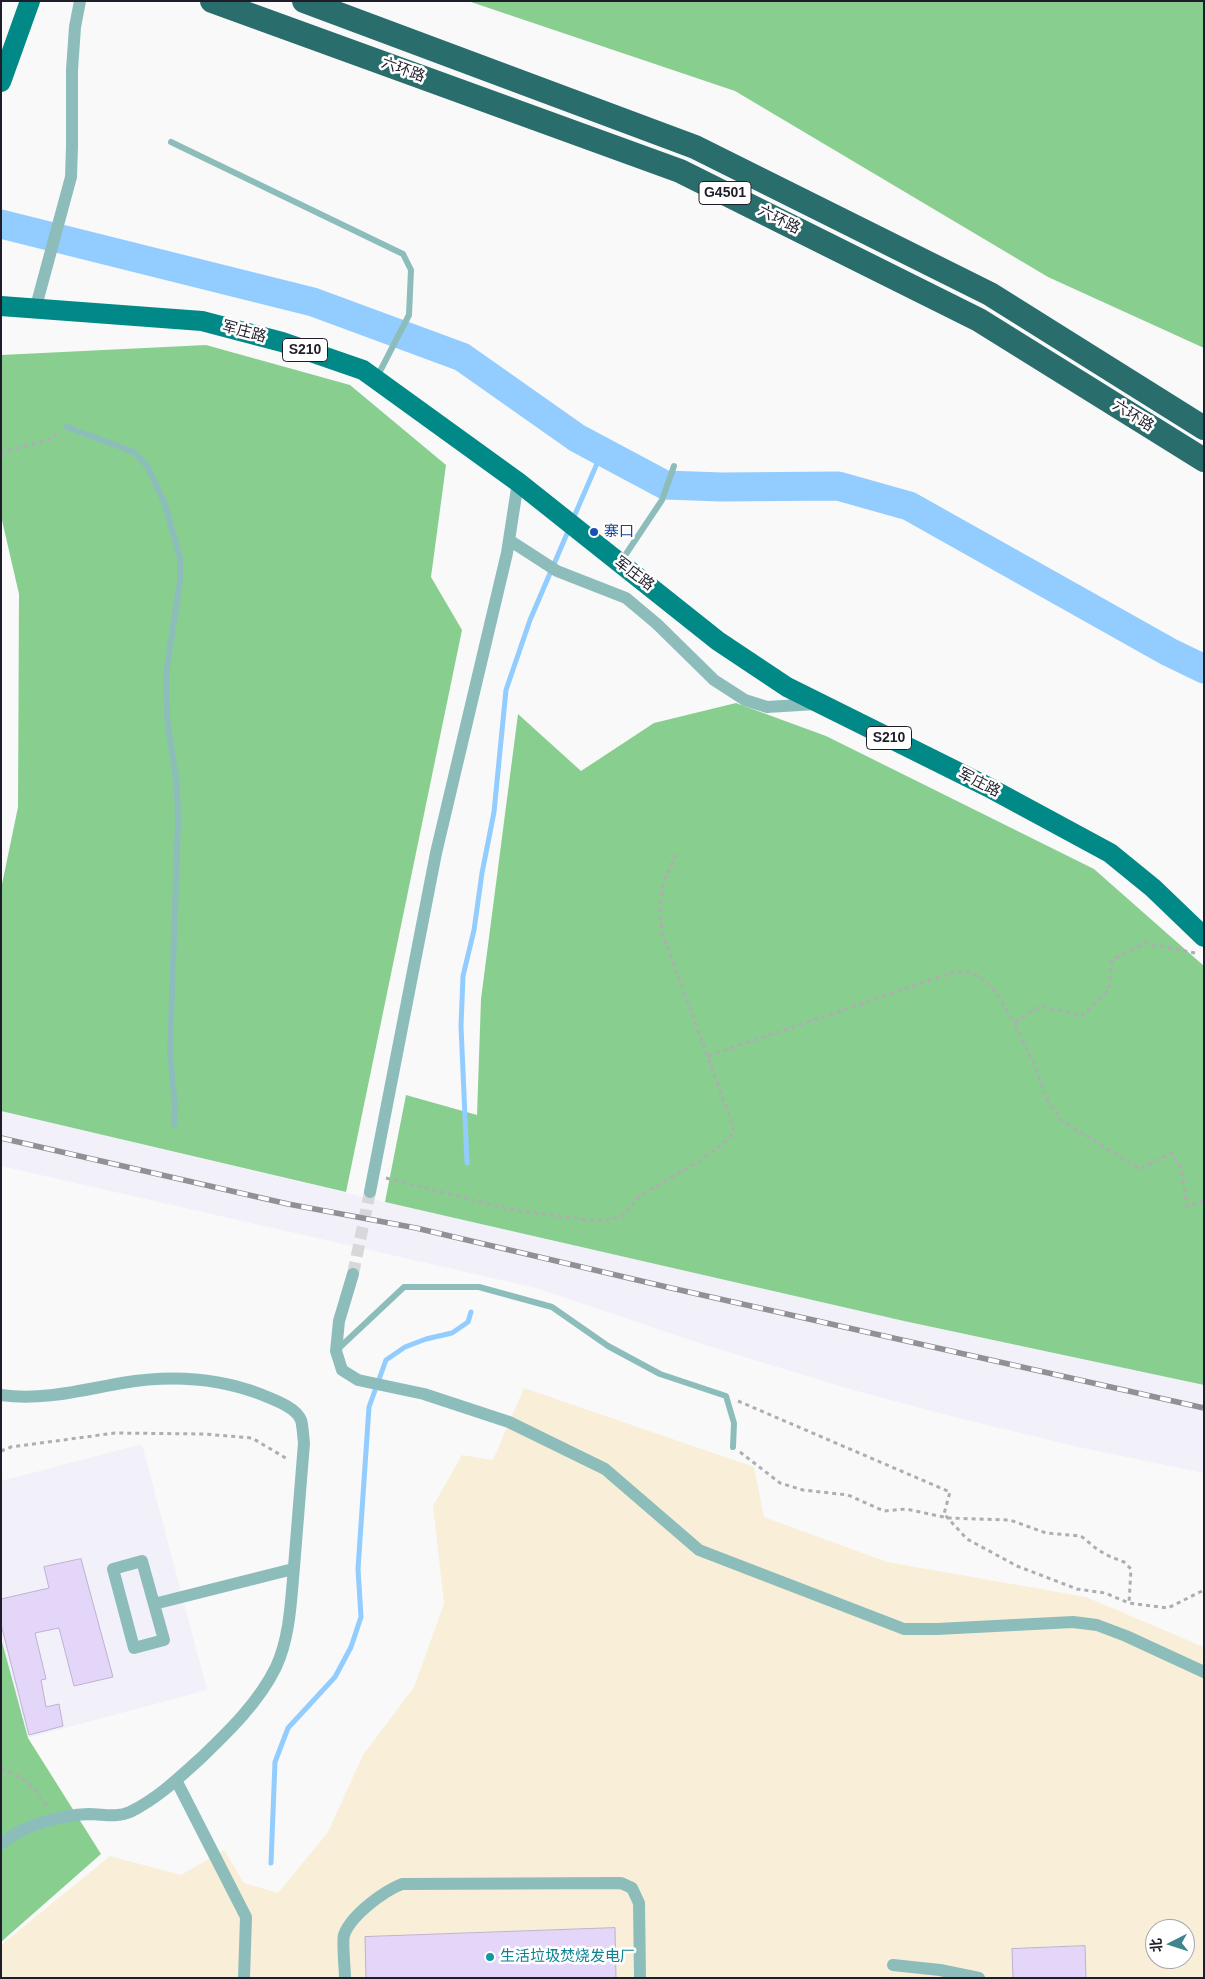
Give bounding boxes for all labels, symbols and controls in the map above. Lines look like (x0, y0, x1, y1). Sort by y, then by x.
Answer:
street label: 六环路 (379, 54, 427, 86)
road number: G4501 (699, 182, 751, 204)
street label: 六环路 (755, 202, 803, 238)
street label: 军庄路 (220, 317, 268, 347)
road number: S210 (282, 338, 328, 362)
street label: 六环路 (1109, 396, 1157, 436)
place label: 寨口 (604, 523, 634, 541)
marker: 寨口 (588, 526, 600, 538)
street label: 军庄路 (611, 553, 657, 595)
road number: S210 (866, 726, 912, 750)
street label: 军庄路 (955, 765, 1003, 801)
north arrow (1145, 1919, 1195, 1969)
text: 北 (1147, 1938, 1165, 1953)
place label: 生活垃圾焚烧发电厂 (500, 1948, 635, 1966)
marker: 生活垃圾焚烧发电厂 (484, 1951, 496, 1963)

